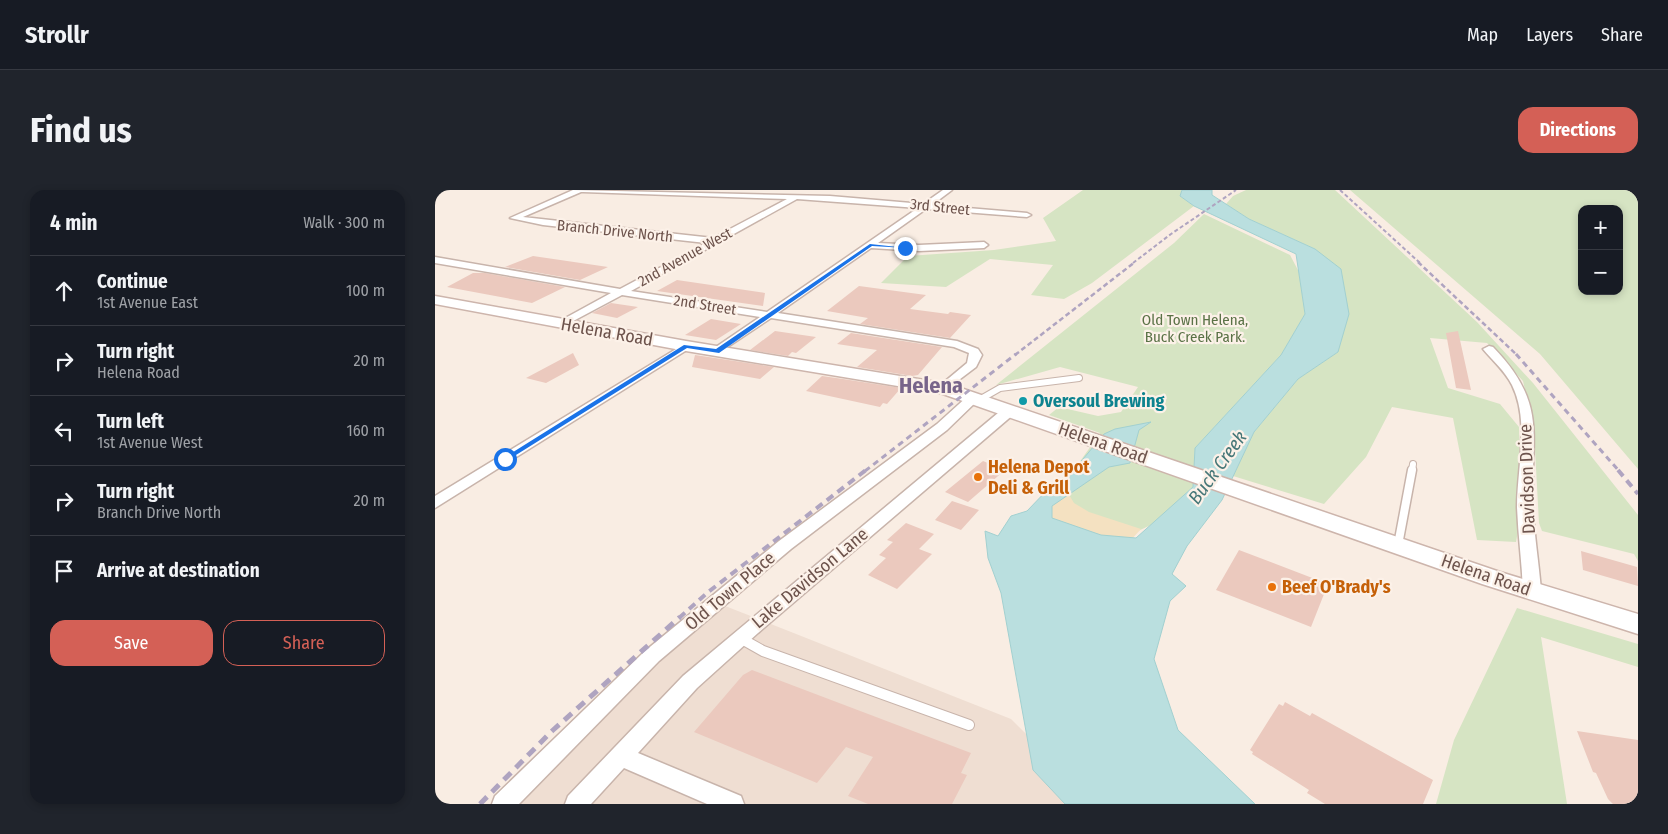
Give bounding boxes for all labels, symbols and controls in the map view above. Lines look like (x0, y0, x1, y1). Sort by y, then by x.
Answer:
text: Strollr (25, 21, 89, 49)
text: Map (1467, 24, 1498, 46)
text: Layers (1526, 24, 1573, 46)
text: Share (1601, 24, 1643, 46)
button: Directions (1518, 107, 1638, 153)
text: Find us (30, 109, 132, 151)
street label: 3rd Street (909, 195, 971, 219)
map controls (1578, 205, 1623, 295)
button: + (1578, 205, 1623, 250)
text: 4 min (50, 210, 98, 236)
text: Walk · 300 m (303, 213, 385, 232)
street label: Branch Drive North (556, 216, 674, 246)
street label: 2nd Avenue West (635, 224, 735, 290)
route end (894, 237, 917, 260)
button: − (1578, 250, 1623, 295)
text: Continue (97, 270, 168, 293)
icon: ahead (50, 277, 78, 305)
text: 100 m (346, 281, 385, 300)
street label: 2nd Street (672, 291, 738, 319)
text: 1st Avenue East (97, 293, 198, 312)
park label: Old Town Helena, Buck Creek Park. (1142, 311, 1248, 346)
street label: Helena Road (559, 313, 655, 351)
text: Turn right (97, 340, 174, 363)
icon: right (50, 347, 78, 375)
text: 20 m (354, 351, 385, 370)
text: Helena Road (97, 363, 180, 382)
district label: Helena (899, 372, 963, 399)
place label: Oversoul Brewing (1033, 390, 1164, 412)
marker: Oversoul Brewing (1017, 395, 1029, 407)
text: Turn left (97, 410, 164, 433)
icon: left (50, 417, 78, 445)
street label: Helena Road (1055, 417, 1151, 469)
text: 160 m (346, 421, 385, 440)
street label: Davidson Drive (1514, 424, 1540, 534)
water label: Buck Creek (1183, 426, 1252, 508)
text: 1st Avenue West (97, 433, 203, 452)
route start (494, 448, 517, 471)
place label: Helena Depot Deli & Grill (988, 456, 1090, 499)
marker: Helena Depot Deli & Grill (972, 471, 984, 483)
text: Turn right (97, 480, 174, 503)
icon: right (50, 487, 78, 515)
text: 20 m (354, 491, 385, 510)
text: Branch Drive North (97, 503, 221, 522)
street label: Lake Davidson Lane (747, 523, 873, 633)
street label: Old Town Place (680, 547, 780, 635)
street label: Helena Road (1438, 549, 1534, 601)
icon: arrive (50, 557, 78, 585)
text: Arrive at destination (97, 559, 260, 582)
place label: Beef O'Brady's (1282, 576, 1391, 598)
marker: Beef O'Brady's (1266, 581, 1278, 593)
button: Save (50, 620, 213, 666)
button: Share (223, 620, 385, 666)

